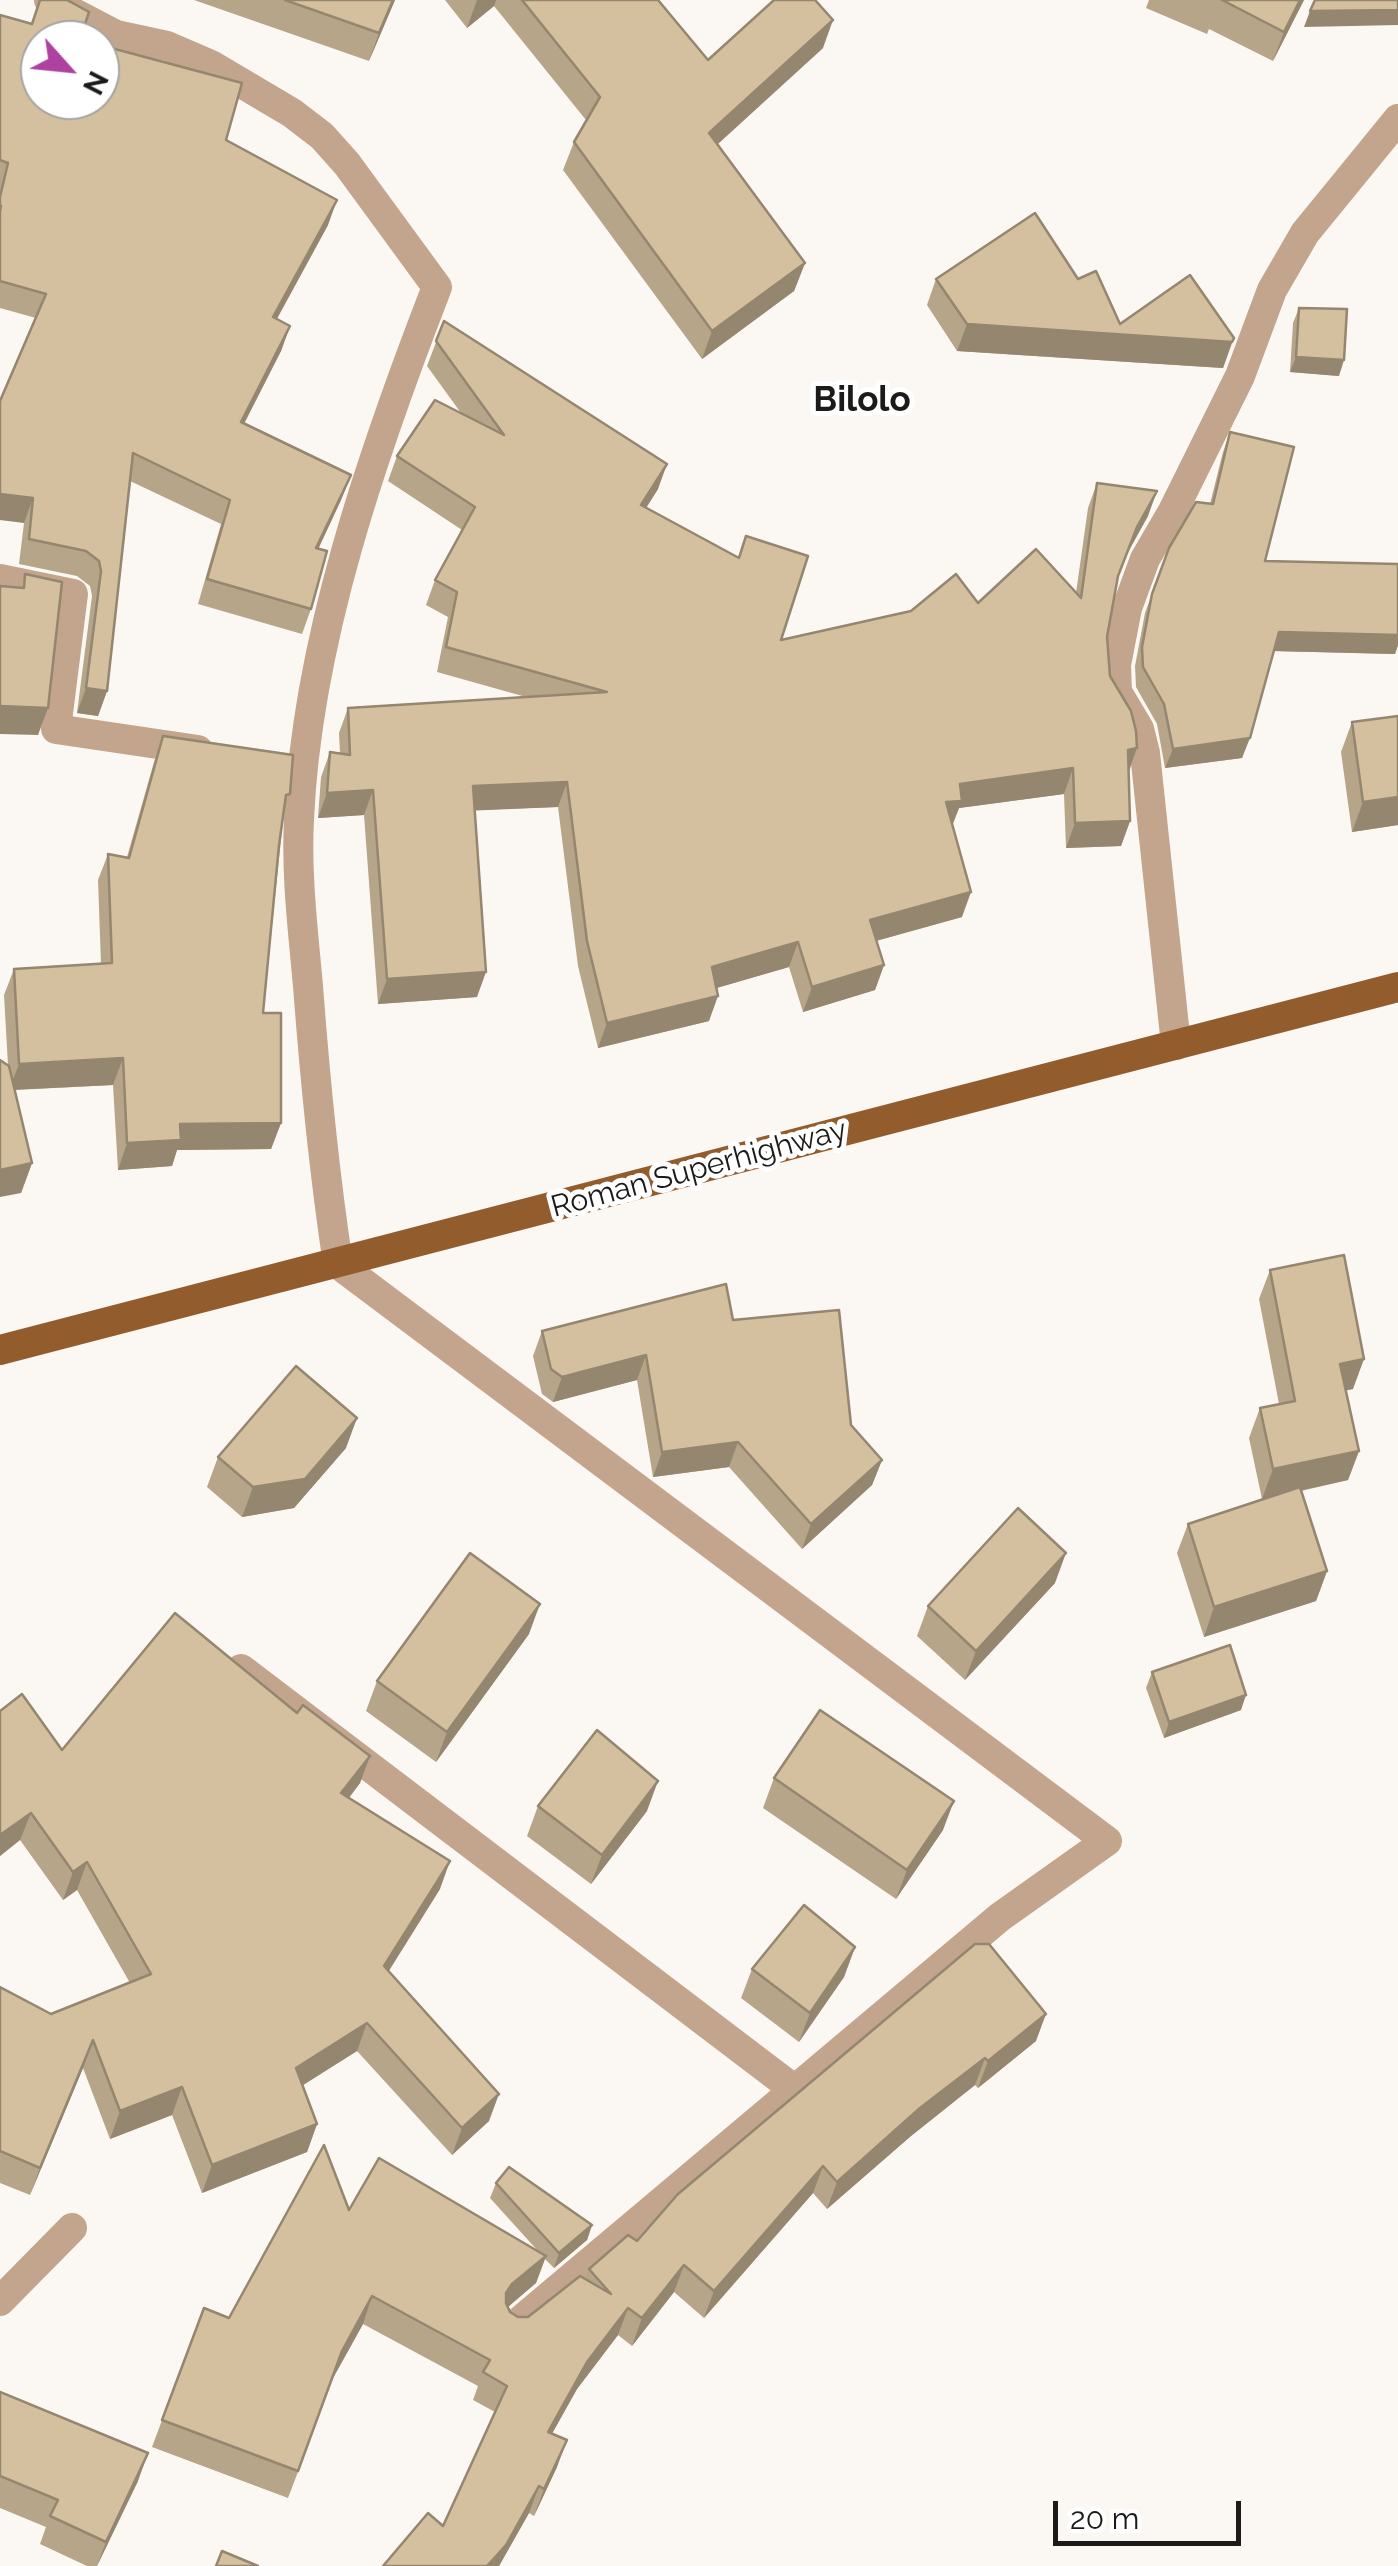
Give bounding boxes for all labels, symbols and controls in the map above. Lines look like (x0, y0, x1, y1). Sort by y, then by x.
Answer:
north arrow (20, 20, 120, 120)
text: N (76, 66, 115, 100)
district label: Bilolo (813, 379, 911, 421)
street label: Roman Superhighway (547, 1112, 851, 1226)
scale bar (1058, 2481, 1246, 2543)
text: 20 m (1070, 2501, 1139, 2536)

